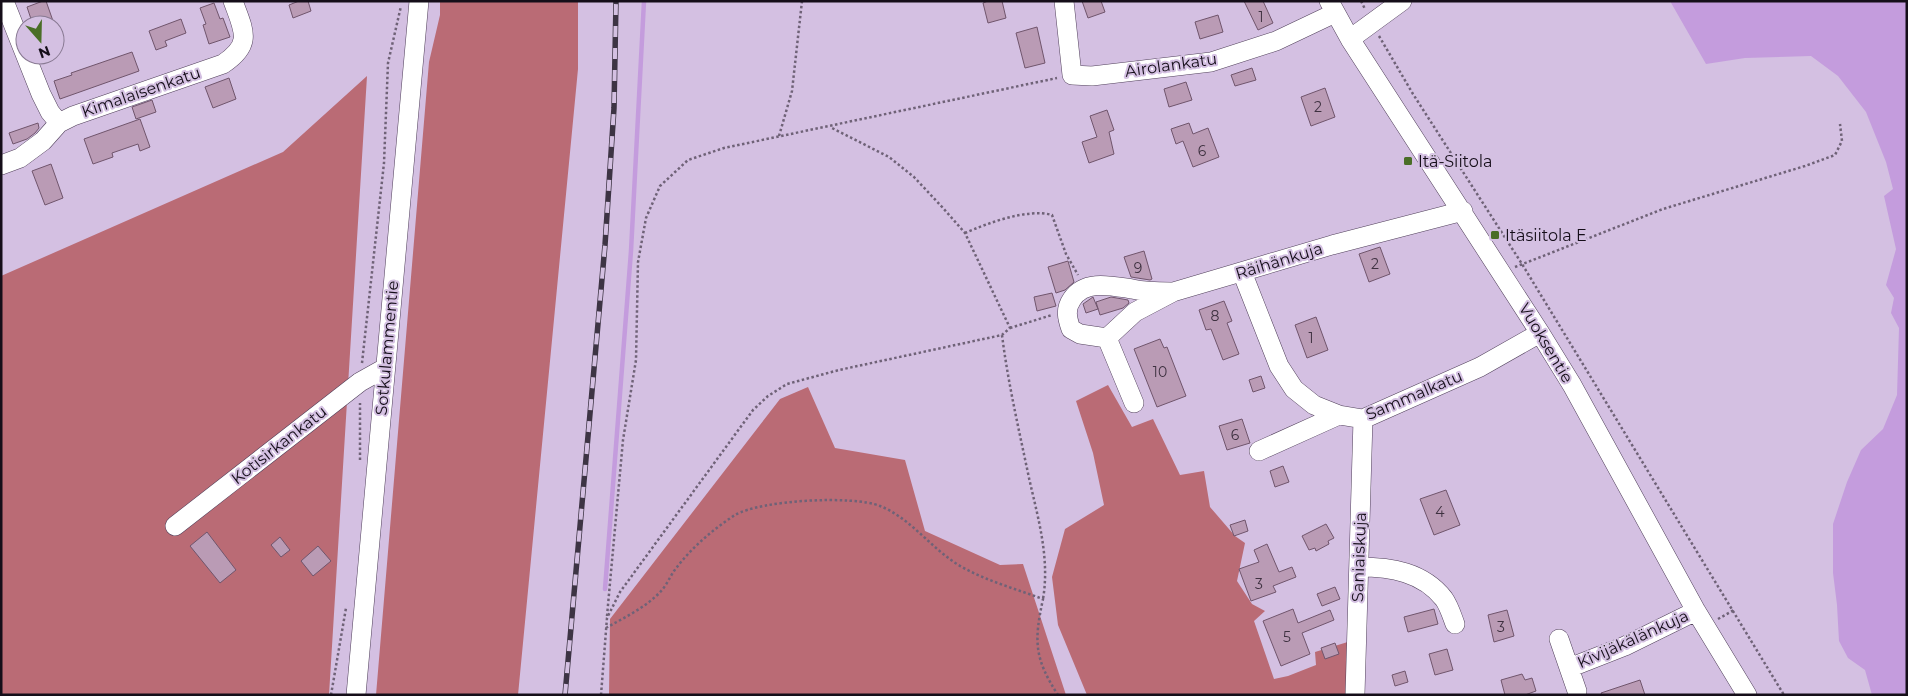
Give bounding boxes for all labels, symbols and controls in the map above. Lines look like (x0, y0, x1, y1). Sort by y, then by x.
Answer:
house number: 1 (1258, 8, 1264, 26)
north arrow (15, 15, 65, 65)
text: N (36, 42, 53, 63)
street label: Airolankatu (1124, 49, 1218, 81)
street label: Kimalaisenkatu (79, 63, 203, 121)
house number: 2 (1314, 98, 1322, 116)
house number: 6 (1198, 142, 1207, 160)
place label: Itä-Siitola (1418, 152, 1493, 171)
marker: Itä-Siitola (1402, 155, 1414, 167)
place label: Itäsiitola E (1505, 226, 1587, 245)
marker: Itäsiitola E (1489, 229, 1501, 241)
street label: Räihänkuja (1233, 239, 1325, 283)
house number: 2 (1371, 255, 1379, 273)
house number: 9 (1134, 259, 1142, 277)
street label: Sotkulammentie (372, 280, 402, 416)
street label: Vuoksentie (1515, 300, 1577, 386)
house number: 8 (1211, 307, 1220, 325)
house number: 1 (1308, 329, 1314, 347)
house number: 10 (1153, 363, 1167, 381)
street label: Sammalkatu (1363, 366, 1465, 424)
street label: Kotisirkankatu (227, 402, 331, 488)
house number: 6 (1231, 426, 1240, 444)
house number: 4 (1435, 503, 1445, 521)
street label: Saniaiskuja (1348, 512, 1370, 602)
house number: 3 (1255, 575, 1263, 593)
street label: Kivijäkälänkuja (1574, 606, 1692, 672)
house number: 3 (1497, 618, 1505, 636)
house number: 5 (1283, 628, 1291, 646)

